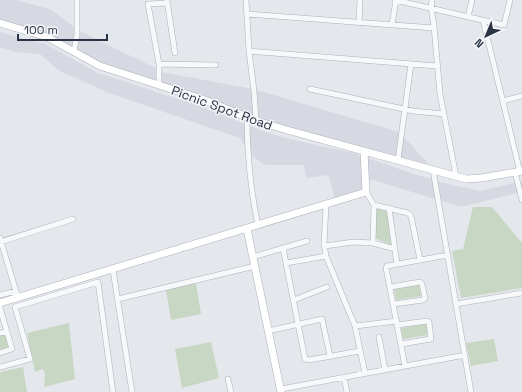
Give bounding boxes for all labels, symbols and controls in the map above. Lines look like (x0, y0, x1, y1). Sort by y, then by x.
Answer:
scale bar (18, 16, 107, 42)
north arrow (466, 16, 506, 56)
text: 100 m (24, 22, 58, 38)
text: N (472, 36, 487, 51)
street label: Picnic Spot Road (169, 82, 275, 134)

